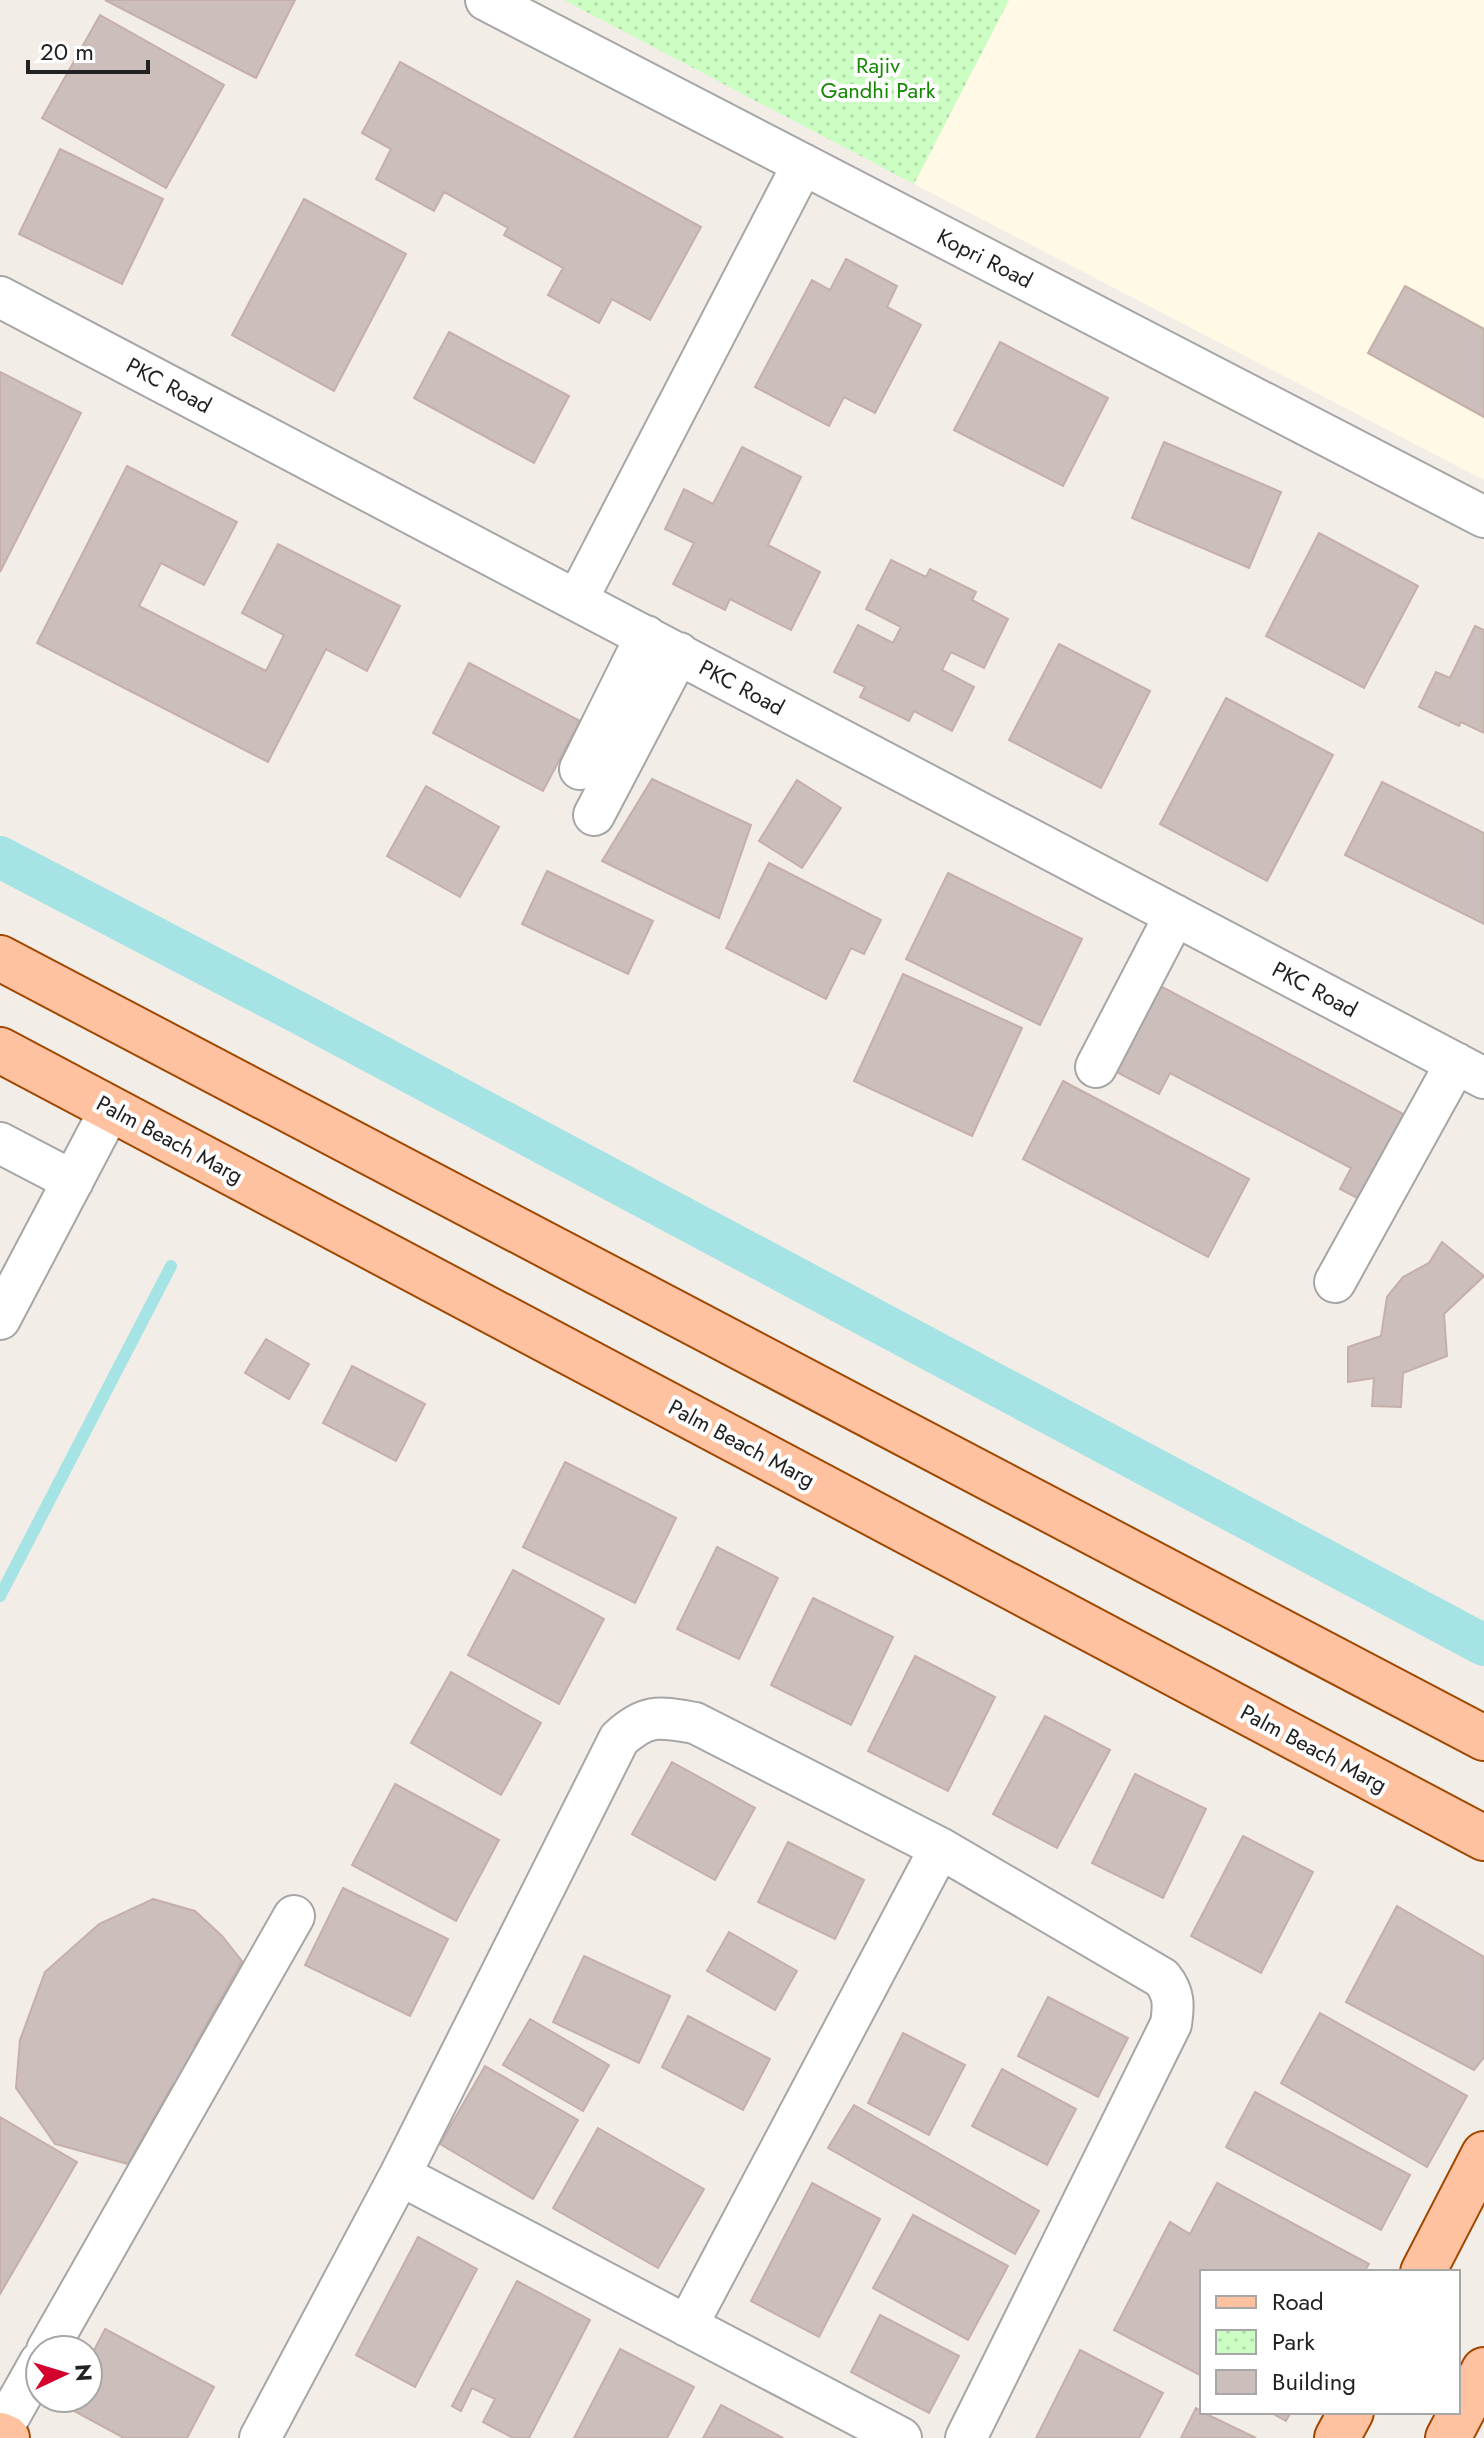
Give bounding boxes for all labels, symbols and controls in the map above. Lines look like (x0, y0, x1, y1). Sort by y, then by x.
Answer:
scale bar (28, 24, 148, 74)
text: 20 m (40, 34, 94, 69)
park label: Rajiv Gandhi Park (821, 49, 936, 106)
street label: Kopri Road (932, 220, 1038, 296)
street label: PKC Road (121, 349, 217, 421)
street label: PKC Road (694, 651, 790, 723)
street label: PKC Road (1267, 953, 1363, 1025)
street label: Palm Beach Marg (91, 1087, 249, 1191)
street label: Palm Beach Marg (663, 1391, 821, 1495)
street label: Palm Beach Marg (1235, 1696, 1393, 1800)
legend (1200, 2270, 1460, 2414)
text: Road (1272, 2284, 1324, 2319)
text: Park (1272, 2324, 1315, 2359)
north arrow (24, 2334, 104, 2414)
text: N (67, 2363, 101, 2382)
text: Building (1272, 2364, 1356, 2399)

